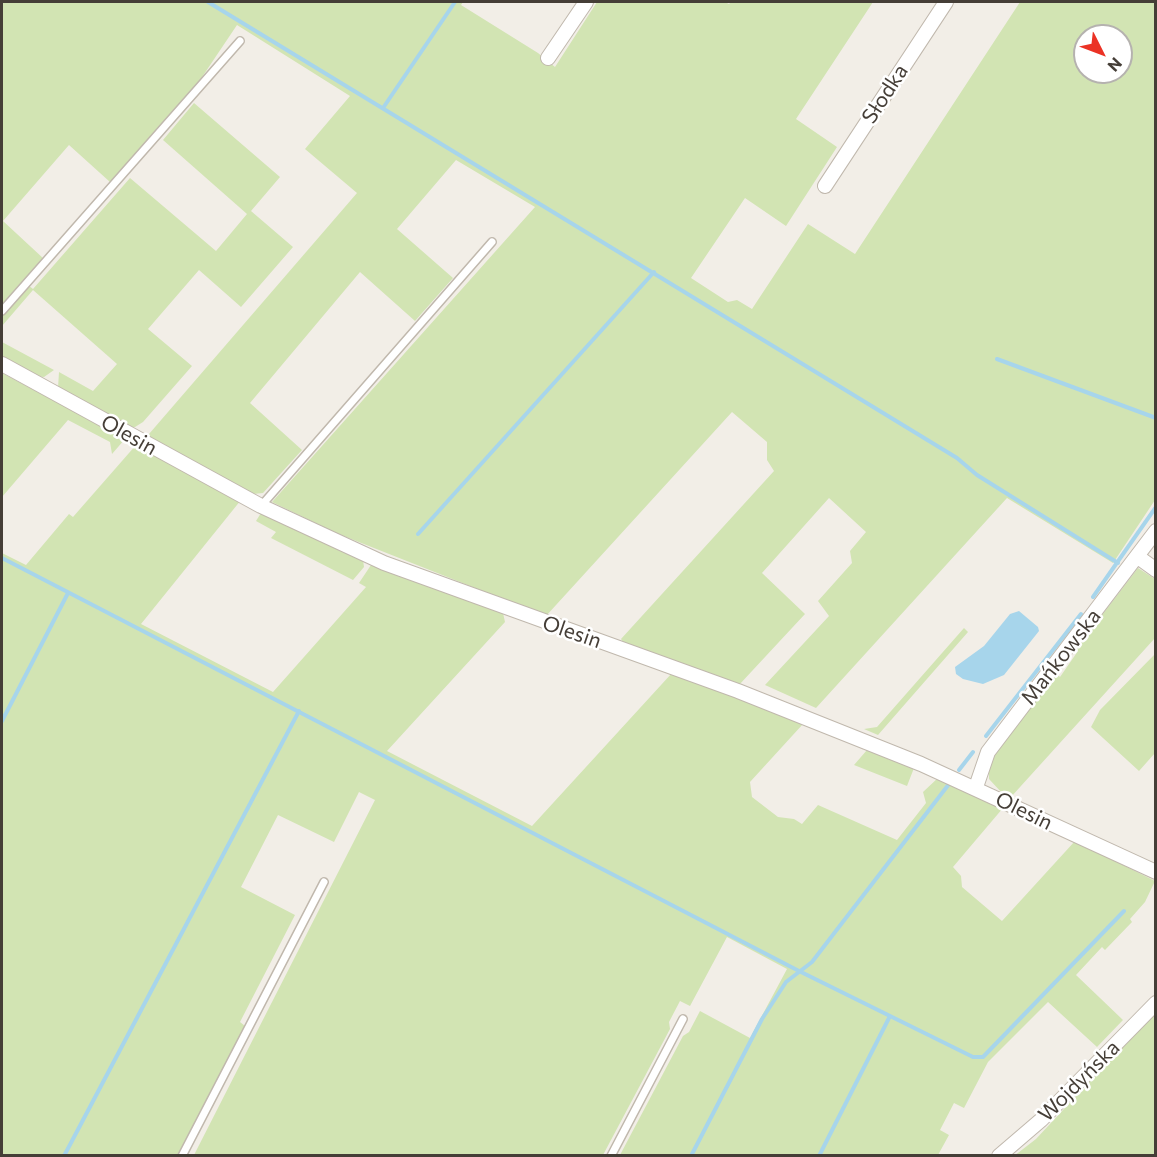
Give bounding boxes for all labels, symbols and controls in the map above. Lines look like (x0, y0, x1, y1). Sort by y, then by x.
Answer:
north arrow (1073, 24, 1133, 84)
text: N (1104, 54, 1126, 76)
street label: Słodka (857, 60, 913, 128)
street label: Olesin (96, 409, 162, 461)
street label: Mańkowska (1016, 604, 1106, 710)
street label: Olesin (539, 610, 605, 654)
street label: Olesin (991, 786, 1057, 836)
street label: Wojdyńska (1033, 1035, 1125, 1127)

